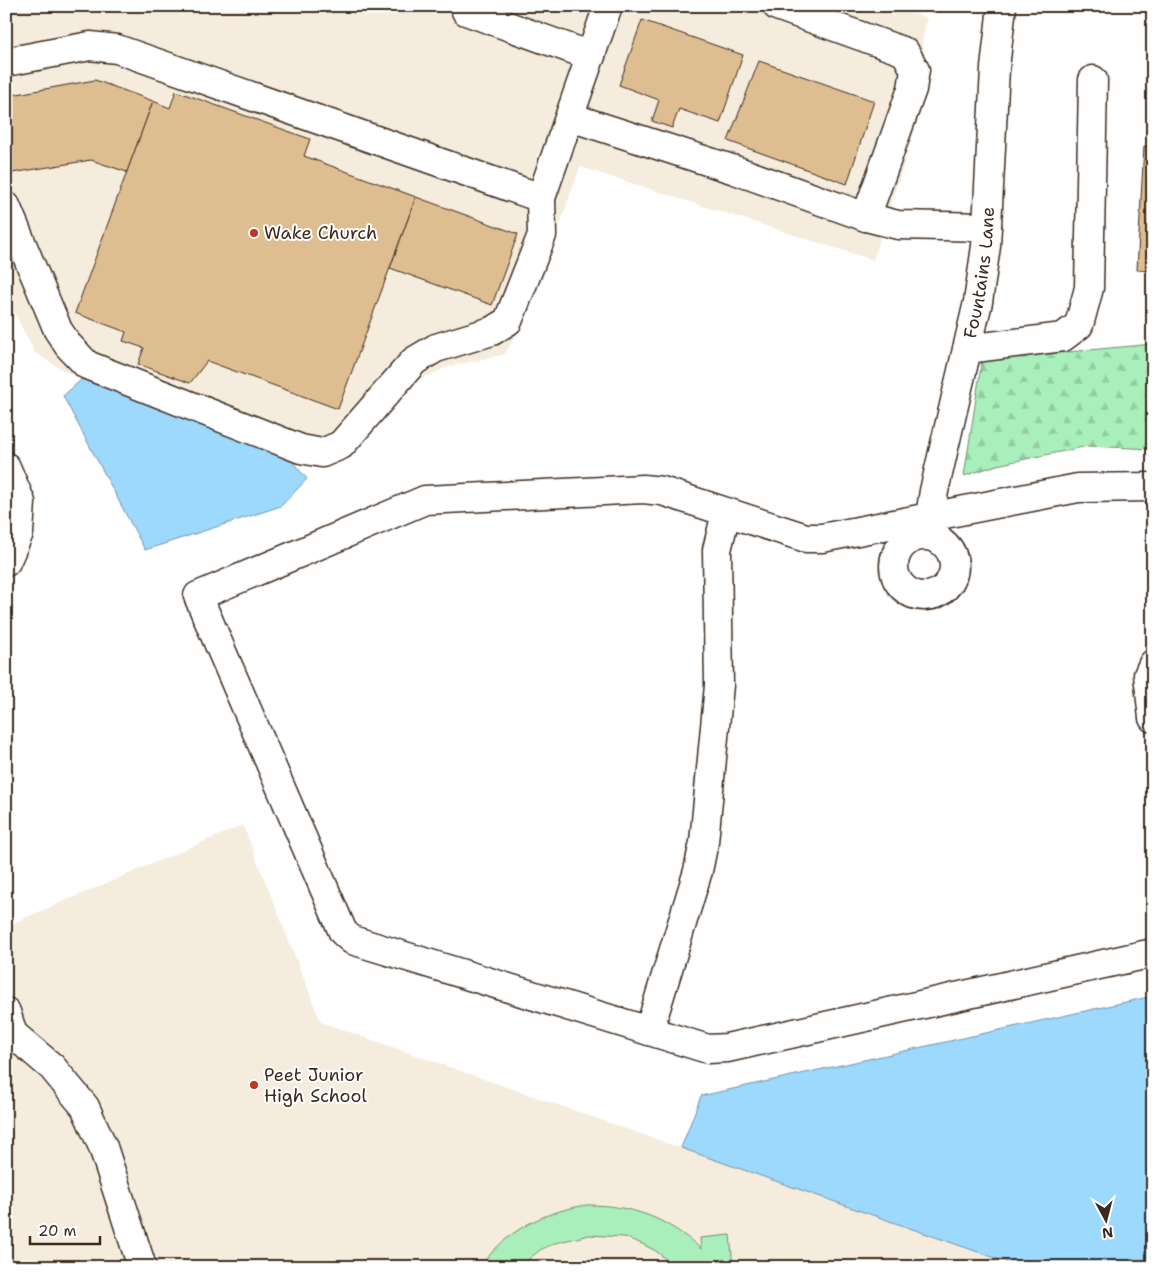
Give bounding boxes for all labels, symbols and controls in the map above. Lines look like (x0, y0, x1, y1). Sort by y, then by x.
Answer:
street label: Fountains Lane (958, 206, 1000, 341)
place label: Wake Church (264, 221, 377, 245)
marker: Wake Church (248, 227, 260, 239)
place label: Peet Junior High School (264, 1063, 367, 1108)
marker: Peet Junior High School (248, 1079, 260, 1091)
north arrow (1082, 1196, 1132, 1246)
scale bar (30, 1213, 100, 1245)
text: 20 m (38, 1221, 77, 1241)
text: N (1101, 1223, 1114, 1243)

